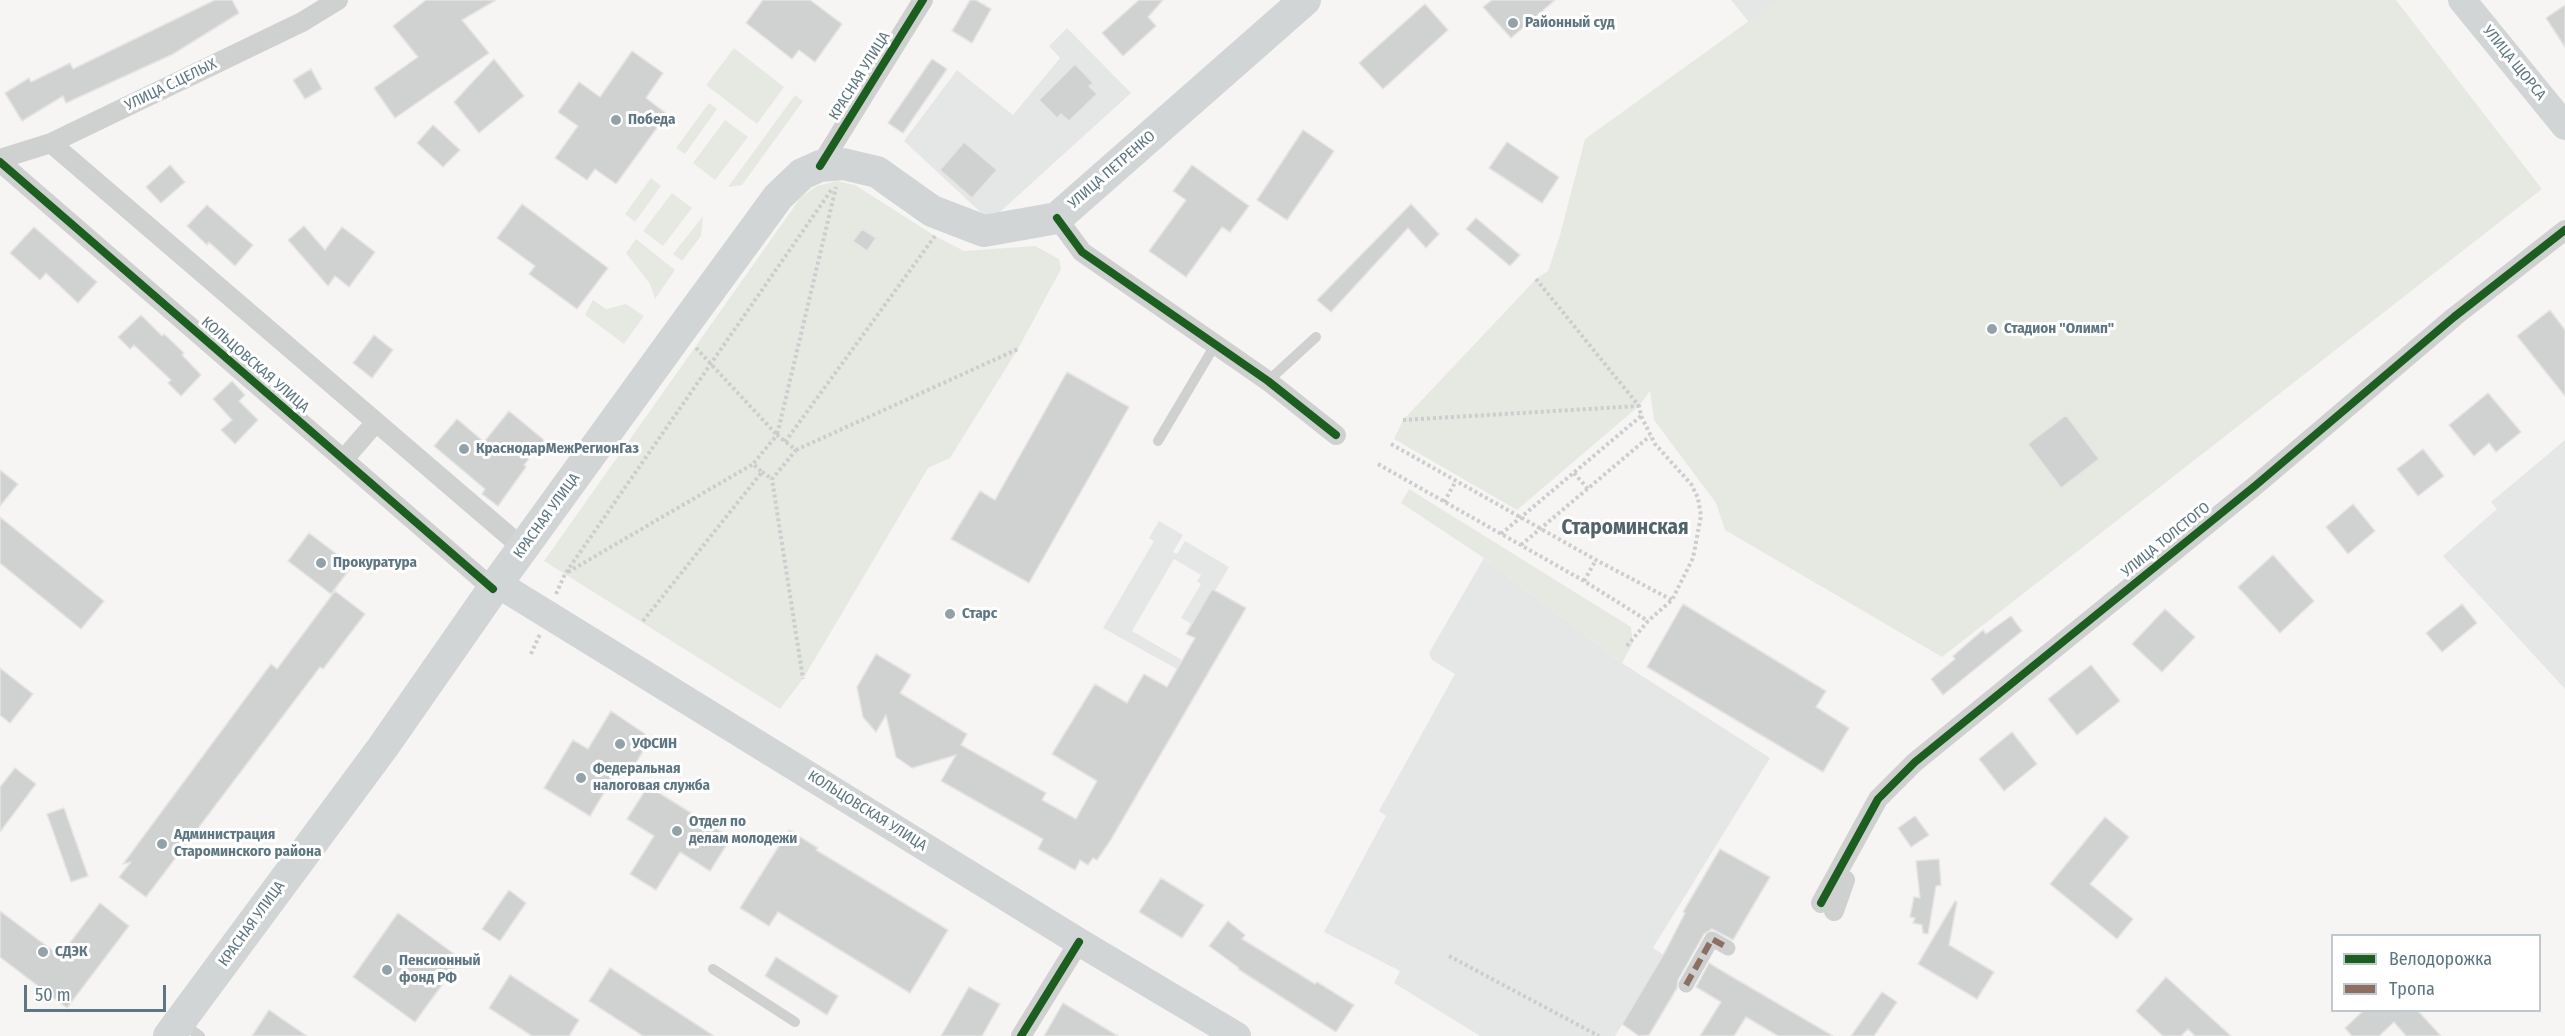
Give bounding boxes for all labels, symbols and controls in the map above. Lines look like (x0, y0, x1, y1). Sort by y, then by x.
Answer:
place label: Районный суд (1525, 14, 1615, 32)
marker: Районный суд (1506, 16, 1520, 30)
street label: УЛИЦА ЩОРСА (2479, 22, 2549, 104)
street label: КРАСНАЯ УЛИЦА (826, 28, 894, 124)
street label: УЛИЦА С.ЦЕЛЫХ (122, 55, 220, 115)
place label: Победа (628, 111, 675, 129)
marker: Победа (609, 113, 623, 127)
street label: УЛИЦА ПЕТРЕНКО (1065, 127, 1159, 213)
street label: КОЛЬЦОВСКАЯ УЛИЦА (197, 313, 313, 417)
place label: Стадион "Олимп" (2004, 320, 2114, 338)
marker: Стадион "Олимп" (1985, 322, 1999, 336)
place label: КраснодарМежРегионГаз (476, 440, 639, 458)
marker: КраснодарМежРегионГаз (457, 442, 471, 456)
street label: КРАСНАЯ УЛИЦА (510, 470, 584, 562)
street label: УЛИЦА ТОЛСТОГО (2118, 499, 2214, 581)
district label: Староминская (1561, 515, 1689, 541)
place label: Прокуратура (333, 554, 417, 572)
marker: Прокуратура (314, 556, 328, 570)
place label: Старс (962, 605, 997, 623)
marker: Старс (943, 607, 957, 621)
place label: УФСИН (632, 735, 677, 753)
marker: УФСИН (613, 737, 627, 751)
place label: Федеральная налоговая служба (593, 760, 710, 795)
street label: КОЛЬЦОВСКАЯ УЛИЦА (804, 767, 930, 855)
marker: Федеральная налоговая служба (574, 771, 588, 785)
place label: Отдел по делам молодежи (689, 813, 797, 848)
marker: Отдел по делам молодежи (670, 824, 684, 838)
place label: Администрация Староминского района (174, 826, 321, 861)
marker: Администрация Староминского района (155, 837, 169, 851)
street label: КРАСНАЯ УЛИЦА (215, 878, 289, 970)
legend (2331, 934, 2541, 1012)
place label: СДЭК (55, 943, 88, 961)
marker: СДЭК (36, 945, 50, 959)
text: Велодорожка (2389, 948, 2492, 970)
place label: Пенсионный фонд РФ (399, 952, 481, 987)
marker: Пенсионный фонд РФ (380, 963, 394, 977)
scale bar (27, 973, 170, 1011)
text: Тропа (2389, 978, 2435, 1000)
text: 50 m (35, 984, 71, 1006)

